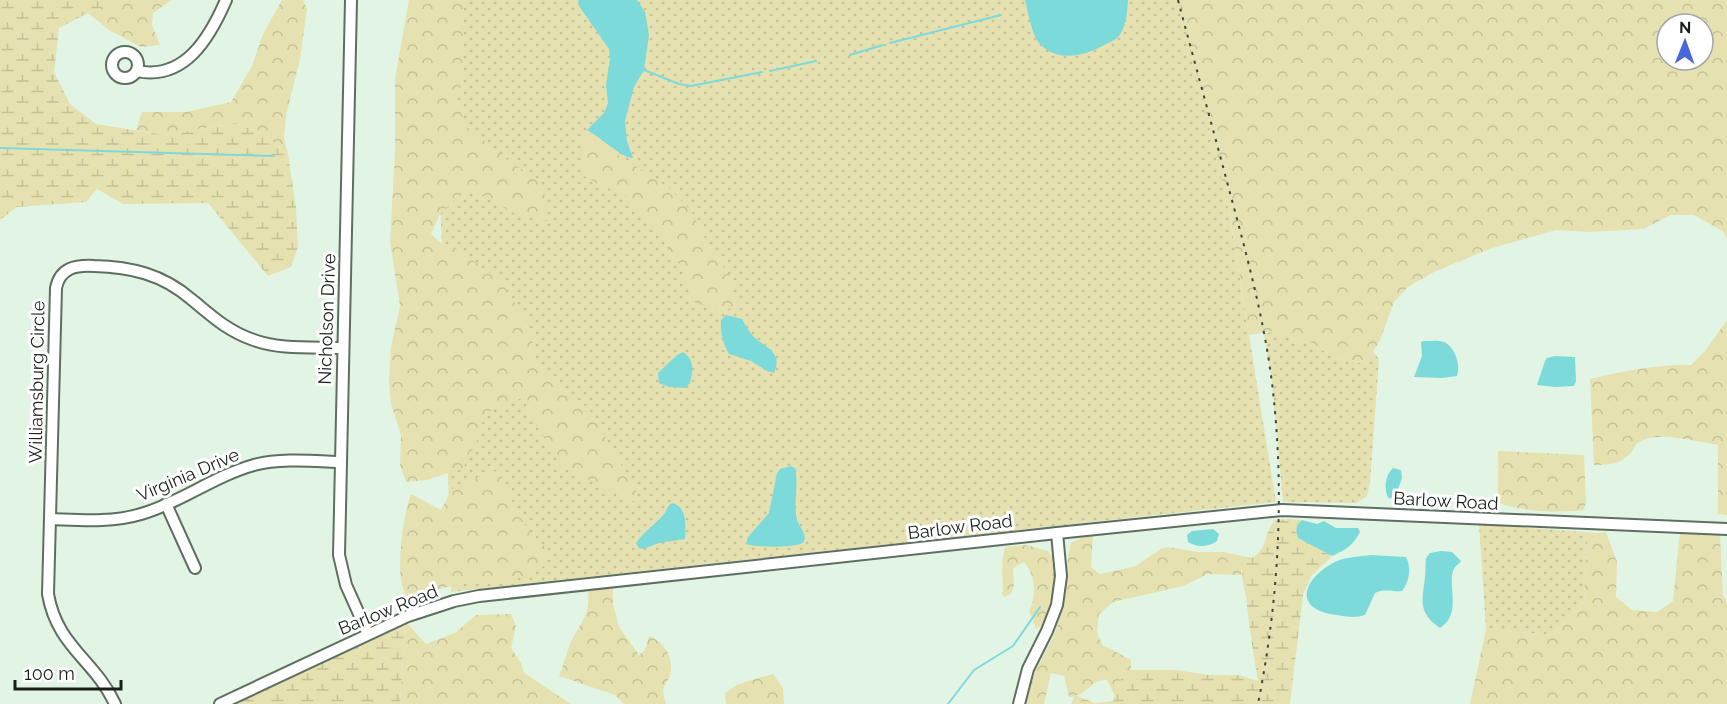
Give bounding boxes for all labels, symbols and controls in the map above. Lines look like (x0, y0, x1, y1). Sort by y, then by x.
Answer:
north arrow (1655, 12, 1715, 72)
text: N (1679, 18, 1692, 37)
street label: Nicholson Drive (314, 253, 339, 385)
street label: Williamsburg Circle (25, 300, 48, 464)
street label: Virginia Drive (134, 443, 242, 506)
street label: Barlow Road (1393, 487, 1499, 514)
street label: Barlow Road (906, 510, 1013, 543)
street label: Barlow Road (335, 580, 441, 639)
scale bar (15, 653, 122, 691)
text: 100 m (24, 663, 75, 684)

